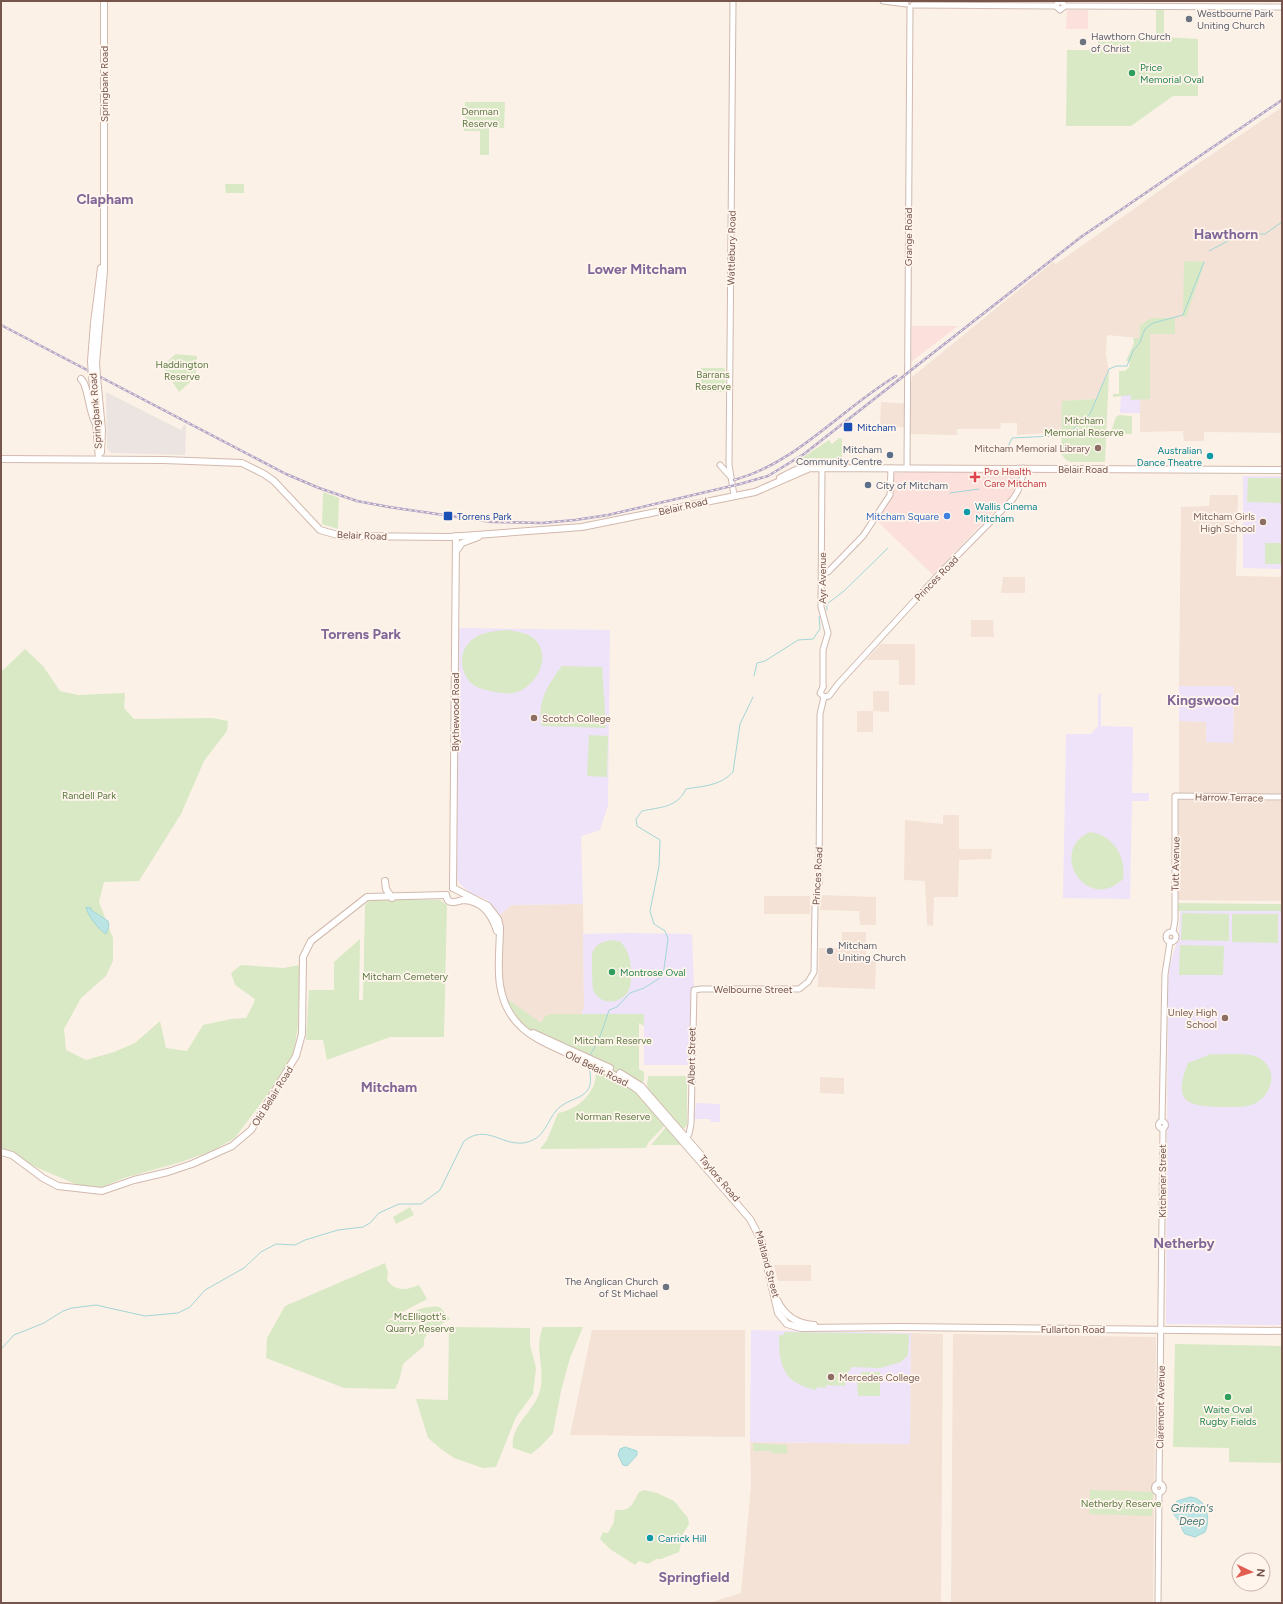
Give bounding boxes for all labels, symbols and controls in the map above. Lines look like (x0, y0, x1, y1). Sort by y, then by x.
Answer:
place label: Westbourne Park Uniting Church (1197, 7, 1273, 32)
marker: Westbourne Park Uniting Church (1184, 14, 1194, 24)
place label: Hawthorn Church of Christ (1091, 30, 1171, 55)
marker: Hawthorn Church of Christ (1078, 37, 1088, 47)
street label: Springbank Road (98, 46, 111, 122)
place label: Price Memorial Oval (1140, 61, 1204, 86)
marker: Price Memorial Oval (1127, 68, 1137, 78)
park label: Denman Reserve (461, 105, 499, 130)
district label: Clapham (76, 191, 134, 208)
street label: Grange Road (902, 208, 915, 266)
street label: Wattlebury Road (724, 210, 739, 286)
district label: Hawthorn (1194, 226, 1258, 243)
district label: Lower Mitcham (587, 261, 687, 278)
park label: Haddington Reserve (155, 358, 209, 383)
park label: Barrans Reserve (695, 368, 731, 393)
street label: Springbank Road (86, 372, 105, 449)
park label: Mitcham Memorial Reserve (1044, 414, 1124, 439)
marker: Mitcham (842, 421, 854, 433)
place label: Mitcham (857, 421, 896, 434)
place label: Mitcham Memorial Library (974, 442, 1091, 455)
place label: Mitcham Community Centre (796, 443, 883, 468)
marker: Mitcham Memorial Library (1093, 443, 1103, 453)
place label: Australian Dance Theatre (1137, 444, 1203, 469)
marker: Mitcham Community Centre (885, 450, 895, 460)
marker: Australian Dance Theatre (1205, 451, 1215, 461)
street label: Belair Road (1058, 463, 1108, 476)
place label: Pro Health Care Mitcham (984, 465, 1047, 490)
marker: Pro Health Care Mitcham (969, 471, 981, 483)
place label: City of Mitcham (876, 479, 948, 492)
marker: City of Mitcham (863, 480, 873, 490)
street label: Belair Road (657, 494, 709, 518)
place label: Wallis Cinema Mitcham (975, 500, 1037, 525)
marker: Wallis Cinema Mitcham (962, 507, 972, 517)
marker: Torrens Park (442, 510, 454, 522)
place label: Torrens Park (457, 510, 512, 523)
place label: Mitcham Square (866, 510, 940, 523)
place label: Mitcham Girls High School (1193, 510, 1255, 535)
marker: Mitcham Square (942, 511, 952, 521)
marker: Mitcham Girls High School (1258, 517, 1268, 527)
street label: Belair Road (337, 528, 387, 543)
street label: Ayr Avenue (816, 552, 829, 604)
street label: Princes Road (912, 553, 961, 604)
district label: Torrens Park (321, 626, 402, 643)
street label: Blythewood Road (449, 672, 462, 751)
district label: Kingswood (1167, 692, 1239, 709)
place label: Scotch College (542, 712, 611, 725)
marker: Scotch College (529, 713, 539, 723)
park label: Randell Park (62, 789, 116, 802)
street label: Harrow Terrace (1195, 790, 1264, 805)
street label: Tutt Avenue (1169, 836, 1182, 891)
street label: Princes Road (809, 847, 826, 905)
place label: Mitcham Uniting Church (838, 939, 906, 964)
marker: Mitcham Uniting Church (825, 946, 835, 956)
place label: Montrose Oval (620, 966, 686, 979)
marker: Montrose Oval (607, 967, 617, 977)
park label: Mitcham Cemetery (362, 970, 449, 983)
street label: Welbourne Street (714, 983, 793, 996)
place label: Unley High School (1168, 1006, 1217, 1031)
marker: Unley High School (1220, 1013, 1230, 1023)
street label: Albert Street (684, 1027, 699, 1085)
park label: Mitcham Reserve (574, 1034, 652, 1047)
street label: Old Belair Road (563, 1048, 630, 1089)
street label: Old Belair Road (249, 1064, 296, 1129)
district label: Mitcham (361, 1079, 417, 1096)
park label: Norman Reserve (576, 1110, 651, 1123)
street label: Kitchener Street (1156, 1144, 1169, 1218)
street label: Taylors Road (696, 1152, 743, 1204)
street label: Maitland Street (752, 1229, 783, 1299)
district label: Netherby (1153, 1235, 1216, 1252)
place label: The Anglican Church of St Michael (565, 1275, 658, 1300)
marker: The Anglican Church of St Michael (661, 1282, 671, 1292)
park label: McElligott's Quarry Reserve (386, 1310, 455, 1335)
street label: Fullarton Road (1041, 1323, 1105, 1336)
street label: Claremont Avenue (1153, 1365, 1168, 1449)
place label: Mercedes College (839, 1371, 920, 1384)
marker: Mercedes College (826, 1372, 836, 1382)
marker: Waite Oval Rugby Fields (1223, 1392, 1233, 1402)
place label: Waite Oval Rugby Fields (1199, 1403, 1257, 1428)
park label: Netherby Reserve (1081, 1497, 1162, 1510)
water label: Griffon's Deep (1171, 1502, 1213, 1528)
place label: Carrick Hill (658, 1532, 706, 1545)
marker: Carrick Hill (645, 1533, 655, 1543)
north arrow (1231, 1552, 1271, 1592)
text: N (1254, 1568, 1267, 1577)
district label: Springfield (659, 1569, 729, 1586)

